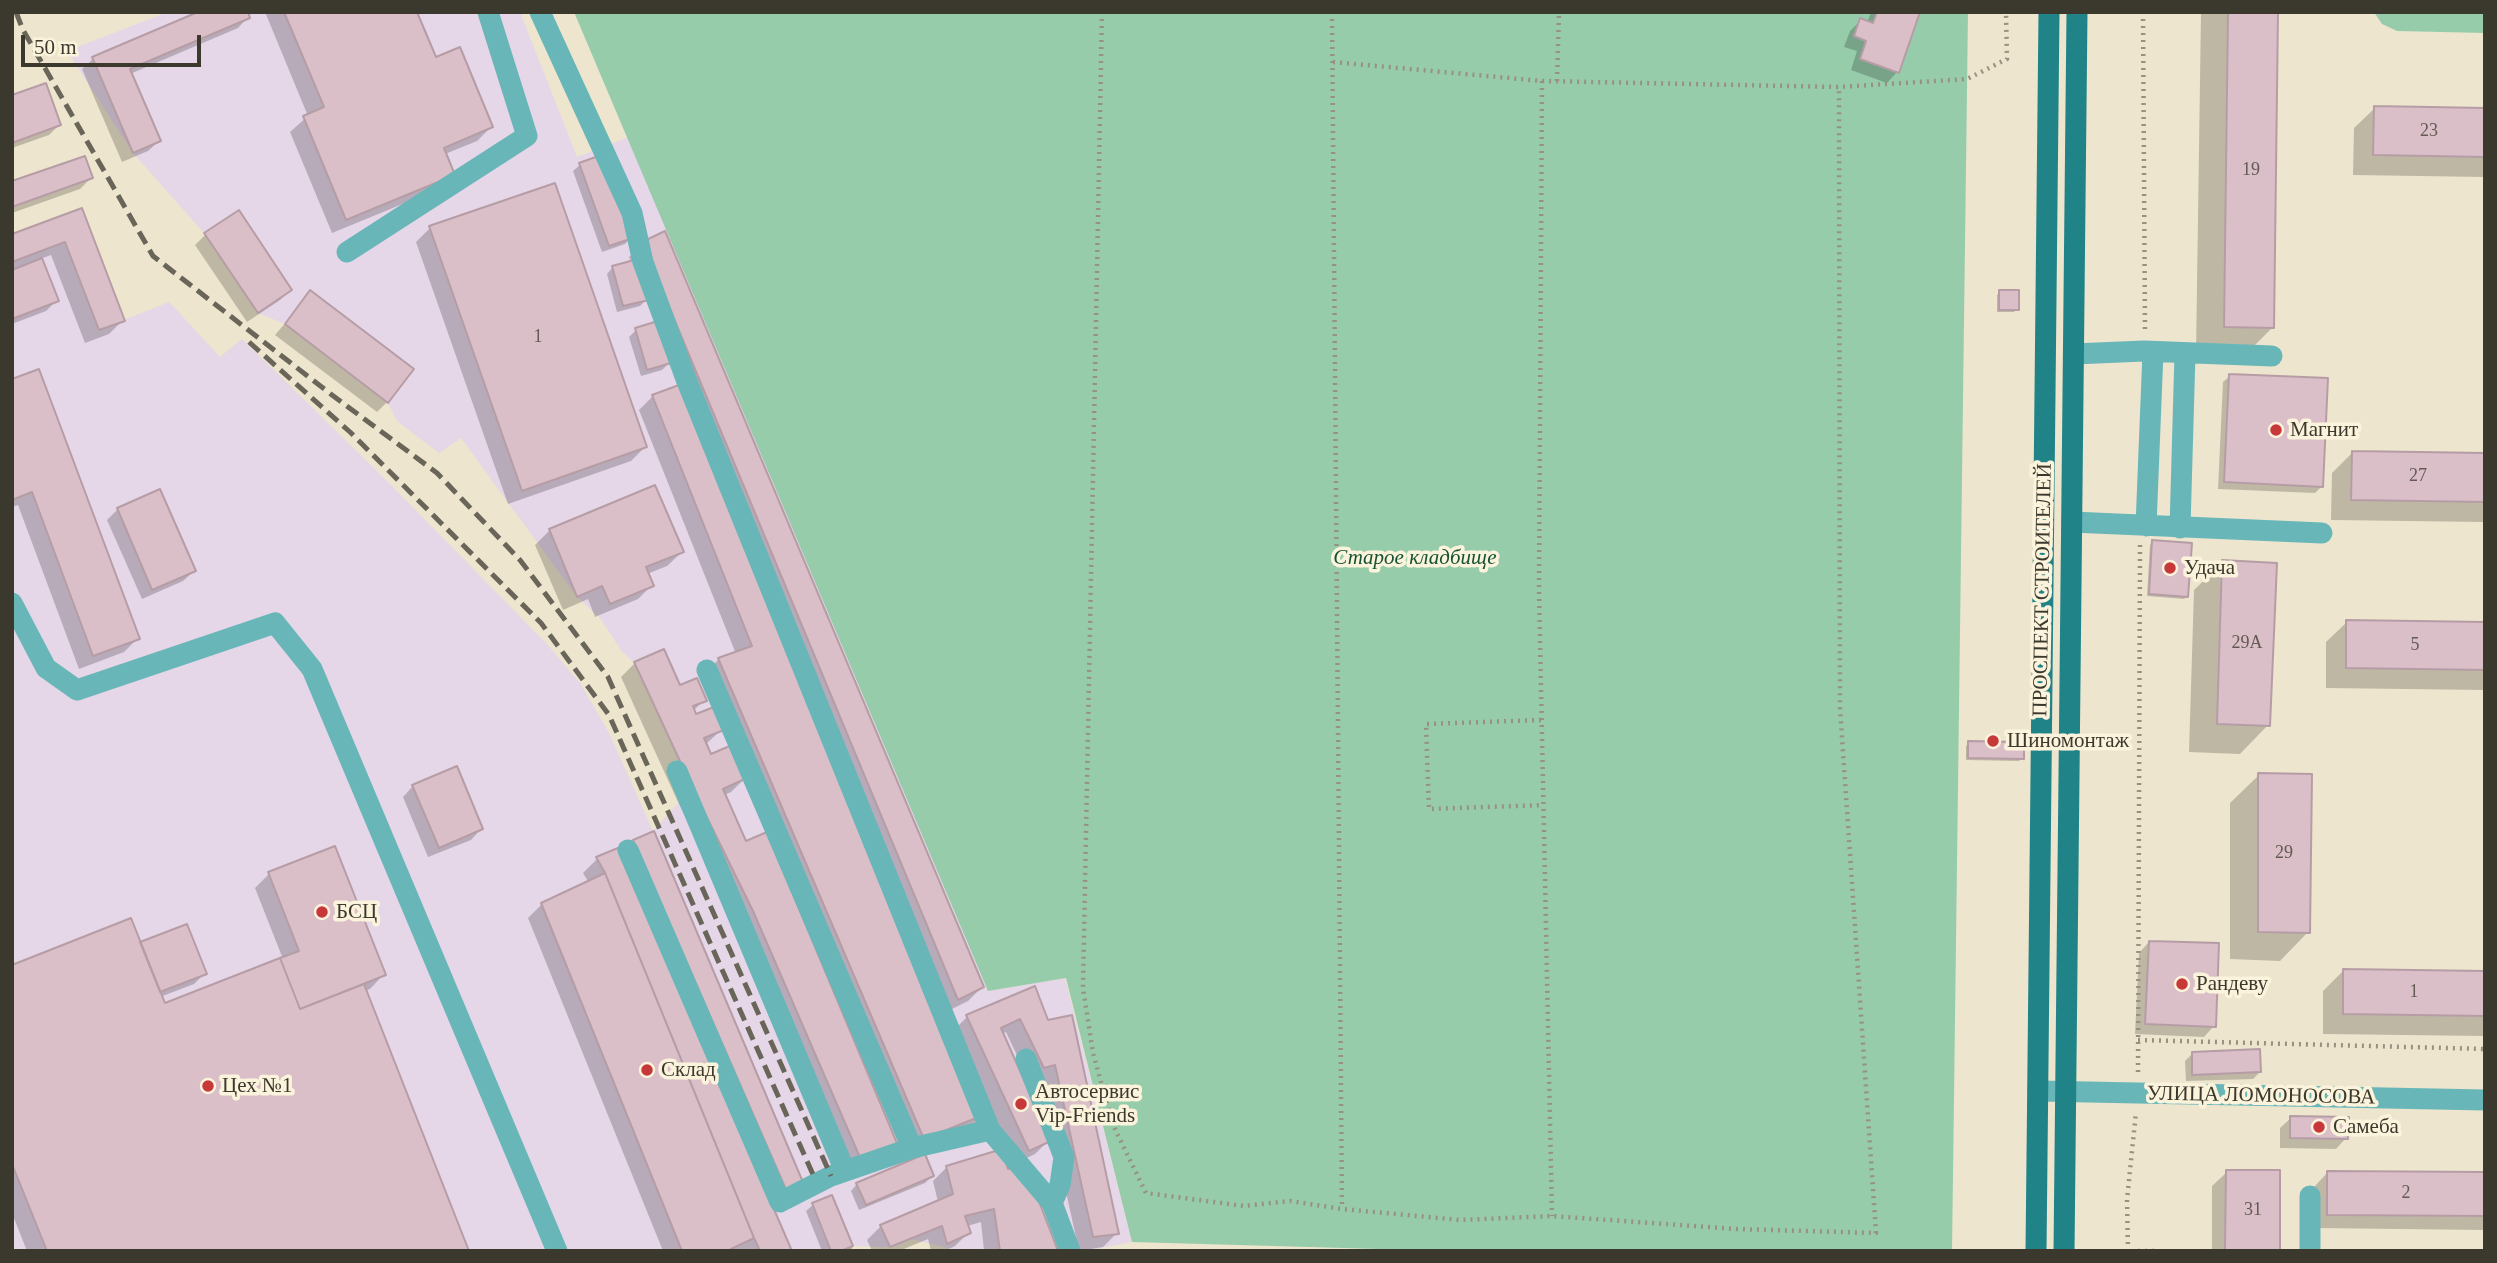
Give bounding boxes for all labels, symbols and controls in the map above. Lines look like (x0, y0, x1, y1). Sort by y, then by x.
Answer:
scale bar (24, 21, 205, 65)
text: 50 m (34, 35, 77, 59)
house number: 23 (2420, 120, 2438, 142)
house number: 19 (2242, 159, 2260, 181)
house number: 1 (534, 326, 542, 348)
place label: Магнит (2290, 417, 2358, 443)
marker: Магнит (2268, 422, 2284, 438)
street label: ПРОСПЕКТ СТРОИТЕЛЕЙ (2028, 463, 2058, 717)
house number: 27 (2409, 465, 2427, 487)
park label: Старое кладбище (1333, 545, 1497, 571)
place label: Удача (2184, 555, 2235, 581)
marker: Удача (2162, 560, 2178, 576)
house number: 29А (2232, 632, 2262, 654)
house number: 5 (2410, 634, 2420, 656)
place label: Шиномонтаж (2007, 728, 2129, 754)
marker: Шиномонтаж (1985, 733, 2001, 749)
house number: 29 (2275, 842, 2293, 864)
place label: БСЦ (336, 899, 377, 925)
marker: БСЦ (314, 904, 330, 920)
place label: Рандеву (2196, 971, 2268, 997)
marker: Рандеву (2174, 976, 2190, 992)
house number: 1 (2409, 981, 2418, 1003)
place label: Склад (661, 1057, 716, 1083)
marker: Склад (639, 1062, 655, 1078)
place label: Цех №1 (222, 1073, 292, 1099)
marker: Цех №1 (200, 1078, 216, 1094)
place label: Автосервис Vip-Friends (1035, 1079, 1139, 1129)
street label: УЛИЦА ЛОМОНОСОВА (2147, 1081, 2375, 1111)
marker: Автосервис Vip-Friends (1013, 1096, 1029, 1112)
place label: Самеба (2333, 1114, 2399, 1140)
marker: Самеба (2311, 1119, 2327, 1135)
house number: 2 (2402, 1182, 2410, 1204)
house number: 31 (2244, 1199, 2262, 1221)

